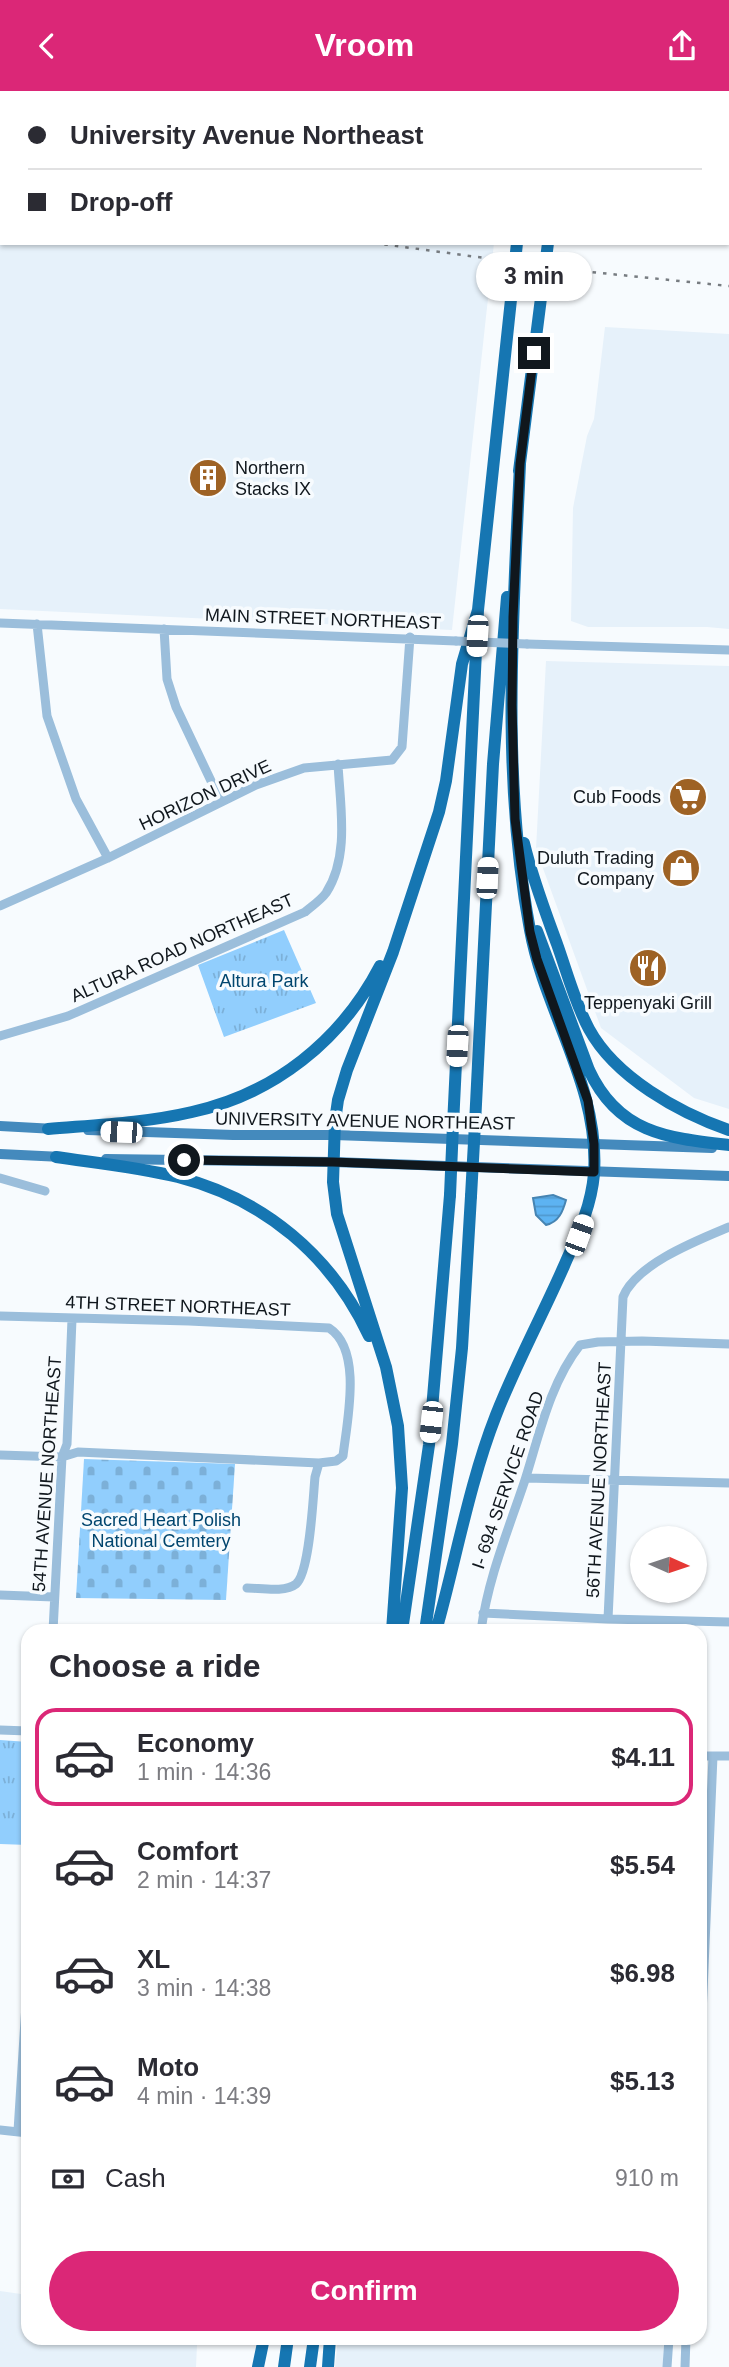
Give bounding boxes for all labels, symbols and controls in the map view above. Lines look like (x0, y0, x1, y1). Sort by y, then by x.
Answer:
icon: back (28, 27, 66, 65)
text: Vroom (315, 27, 414, 63)
icon: share (663, 27, 701, 65)
text: University Avenue Northeast (70, 120, 424, 150)
text: Drop-off (70, 187, 173, 217)
callout: 3 min (476, 251, 592, 301)
text: 3 min (504, 263, 564, 289)
route end (518, 337, 550, 369)
building icon: Northern Stacks IX (187, 457, 229, 499)
place label: Northern Stacks IX (235, 458, 311, 499)
street label: MAIN STREET NORTHEAST (205, 605, 441, 633)
car (466, 614, 489, 658)
street label: HORIZON DRIVE (136, 756, 274, 834)
supermarket icon: Cub Foods (667, 776, 709, 818)
place label: Cub Foods (573, 787, 661, 807)
shop icon: Duluth Trading Company (660, 847, 702, 889)
place label: Duluth Trading Company (537, 848, 654, 889)
car (476, 856, 499, 900)
street label: ALTURA ROAD NORTHEAST (68, 890, 296, 1006)
restaurant icon: Teppenyaki Grill (627, 947, 669, 989)
park label: Altura Park (219, 971, 310, 991)
place label: Teppenyaki Grill (584, 993, 712, 1013)
car (446, 1024, 469, 1068)
street label: UNIVERSITY AVENUE NORTHEAST (215, 1108, 515, 1134)
car (100, 1121, 143, 1143)
route start (168, 1144, 200, 1176)
car (562, 1212, 597, 1258)
street label: 4TH STREET NORTHEAST (65, 1292, 291, 1320)
street label: 54TH AVENUE NORTHEAST (29, 1355, 65, 1593)
street label: 56TH AVENUE NORTHEAST (583, 1361, 615, 1599)
street label: I- 694 SERVICE ROAD (468, 1388, 548, 1572)
car (419, 1400, 444, 1444)
park label: Sacred Heart Polish National Cemtery (81, 1510, 241, 1551)
north arrow (630, 1526, 707, 1603)
map controls (630, 1526, 707, 1603)
text: Choose a ride (49, 1648, 261, 1684)
icon: car (53, 1726, 116, 1789)
text: Economy (137, 1728, 254, 1758)
text: $4.11 (611, 1742, 675, 1772)
text: 1 min · 14:36 (137, 1759, 271, 1785)
icon: car (53, 1834, 116, 1897)
text: Comfort (137, 1836, 238, 1866)
text: $5.54 (610, 1850, 675, 1880)
text: 2 min · 14:37 (137, 1867, 271, 1893)
icon: car (53, 1942, 116, 2005)
text: XL (137, 1944, 170, 1974)
text: $6.98 (610, 1958, 675, 1988)
text: 3 min · 14:38 (137, 1975, 271, 2001)
icon: car (53, 2050, 116, 2113)
text: Moto (137, 2052, 199, 2082)
text: $5.13 (610, 2066, 675, 2096)
text: 4 min · 14:39 (137, 2083, 271, 2109)
icon: cash (49, 2160, 87, 2198)
text: Cash (105, 2163, 166, 2193)
text: 910 m (615, 2165, 679, 2191)
button: Confirm (49, 2251, 679, 2331)

